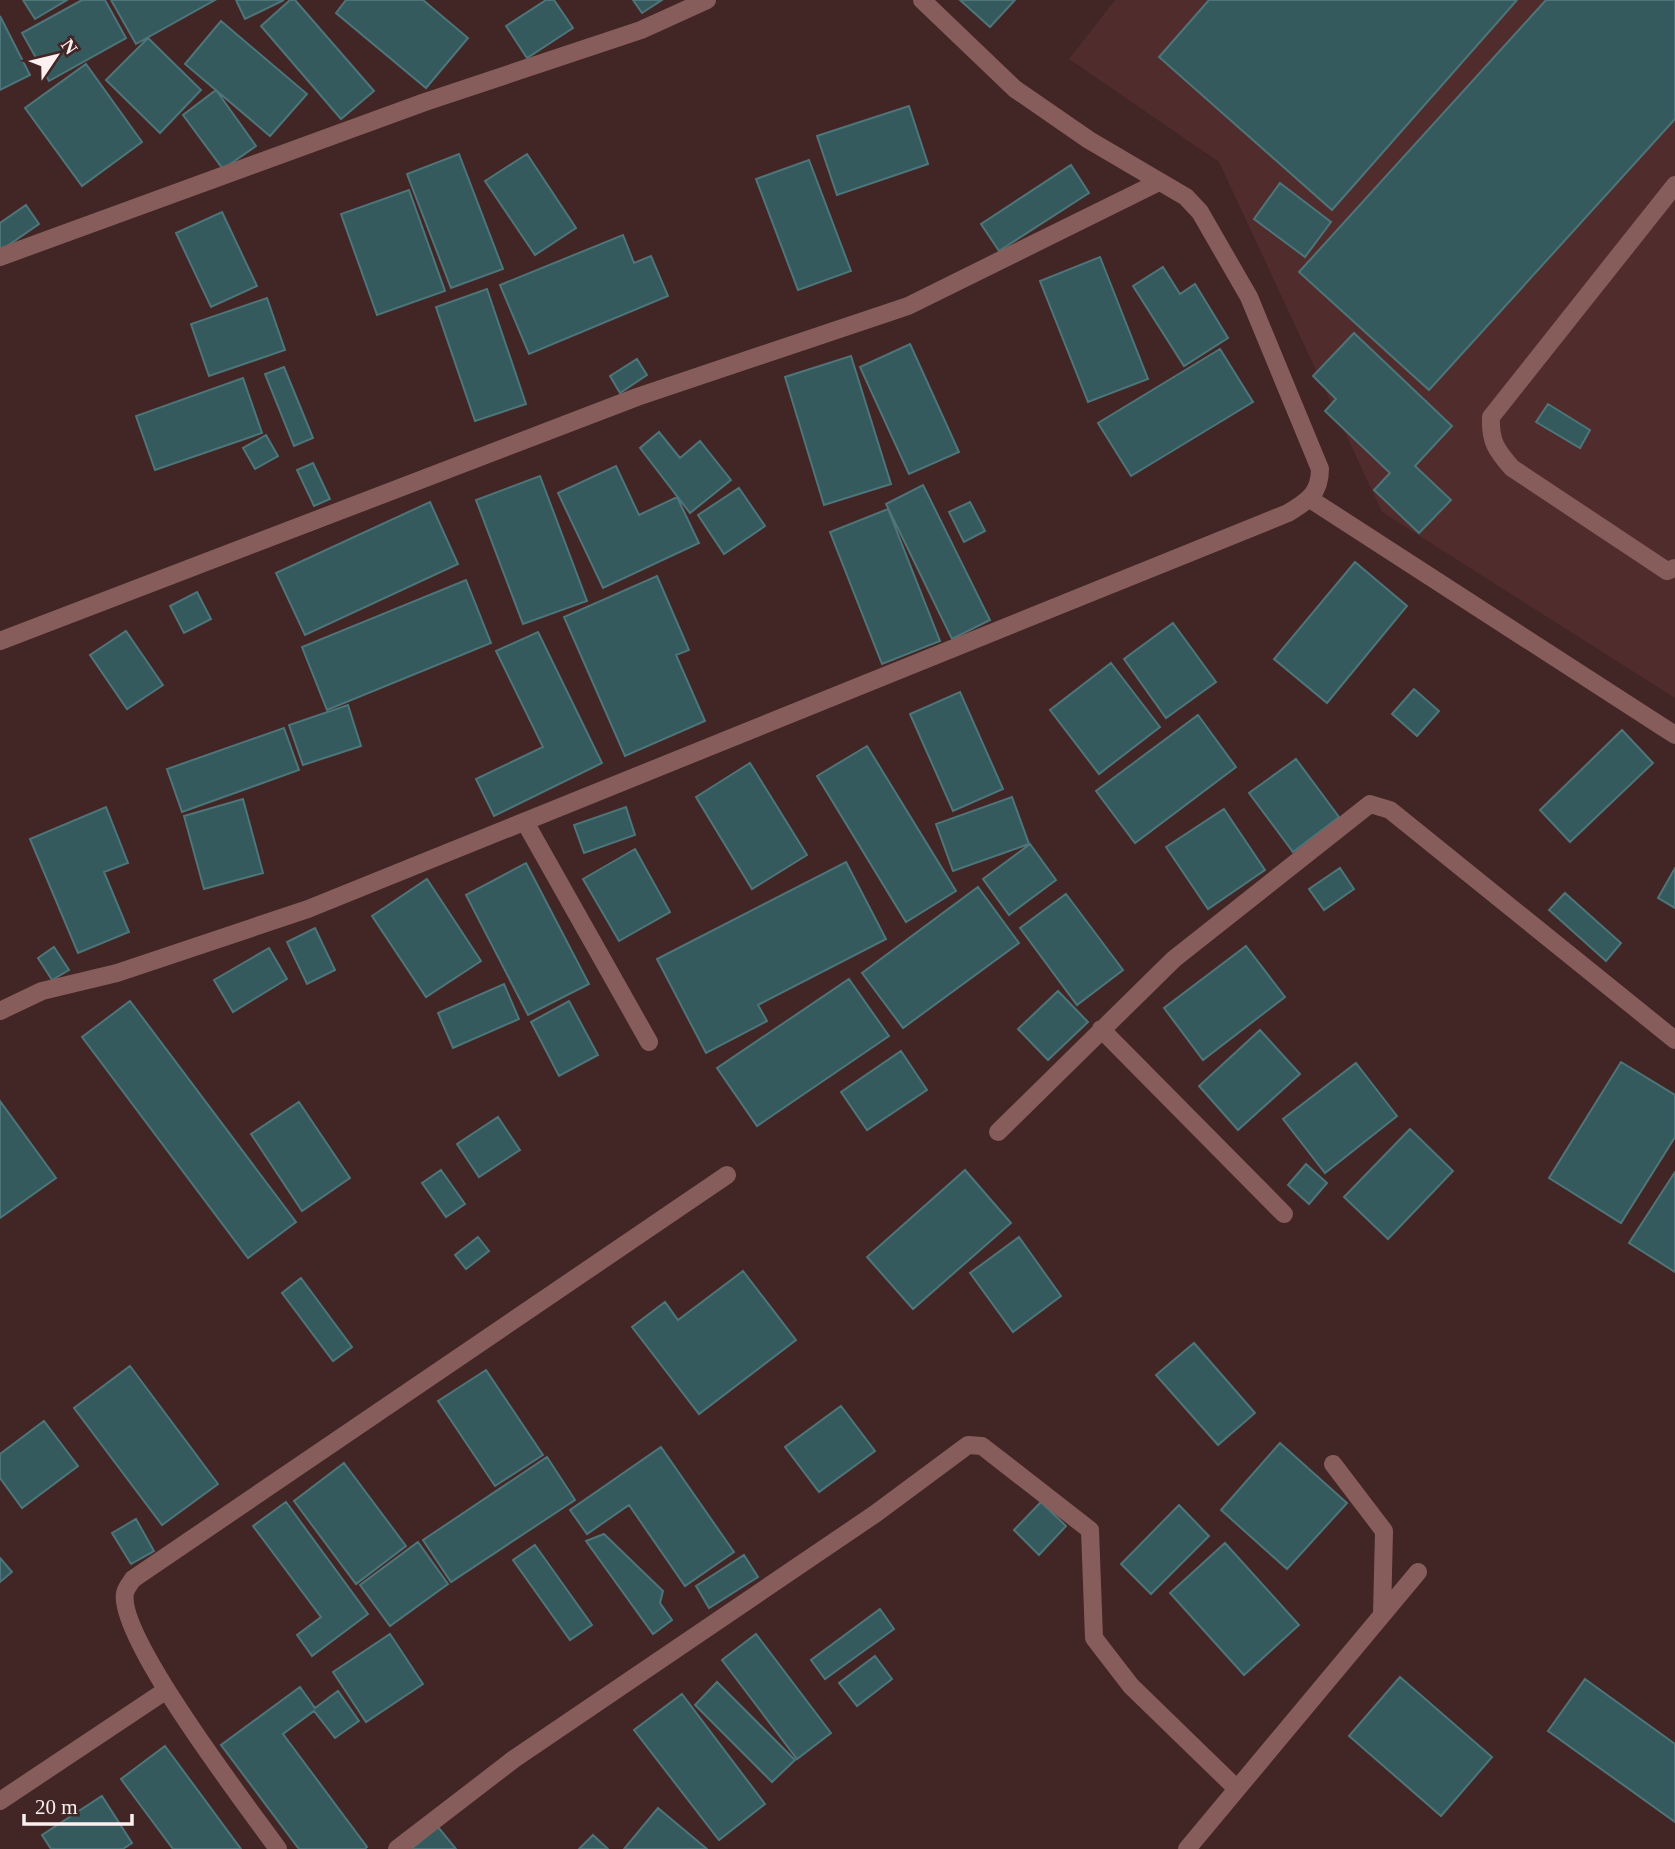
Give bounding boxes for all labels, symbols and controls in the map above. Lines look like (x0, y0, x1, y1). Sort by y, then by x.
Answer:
north arrow (21, 21, 91, 91)
text: N (57, 35, 82, 58)
scale bar (24, 1783, 133, 1827)
text: 20 m (35, 1795, 78, 1819)

